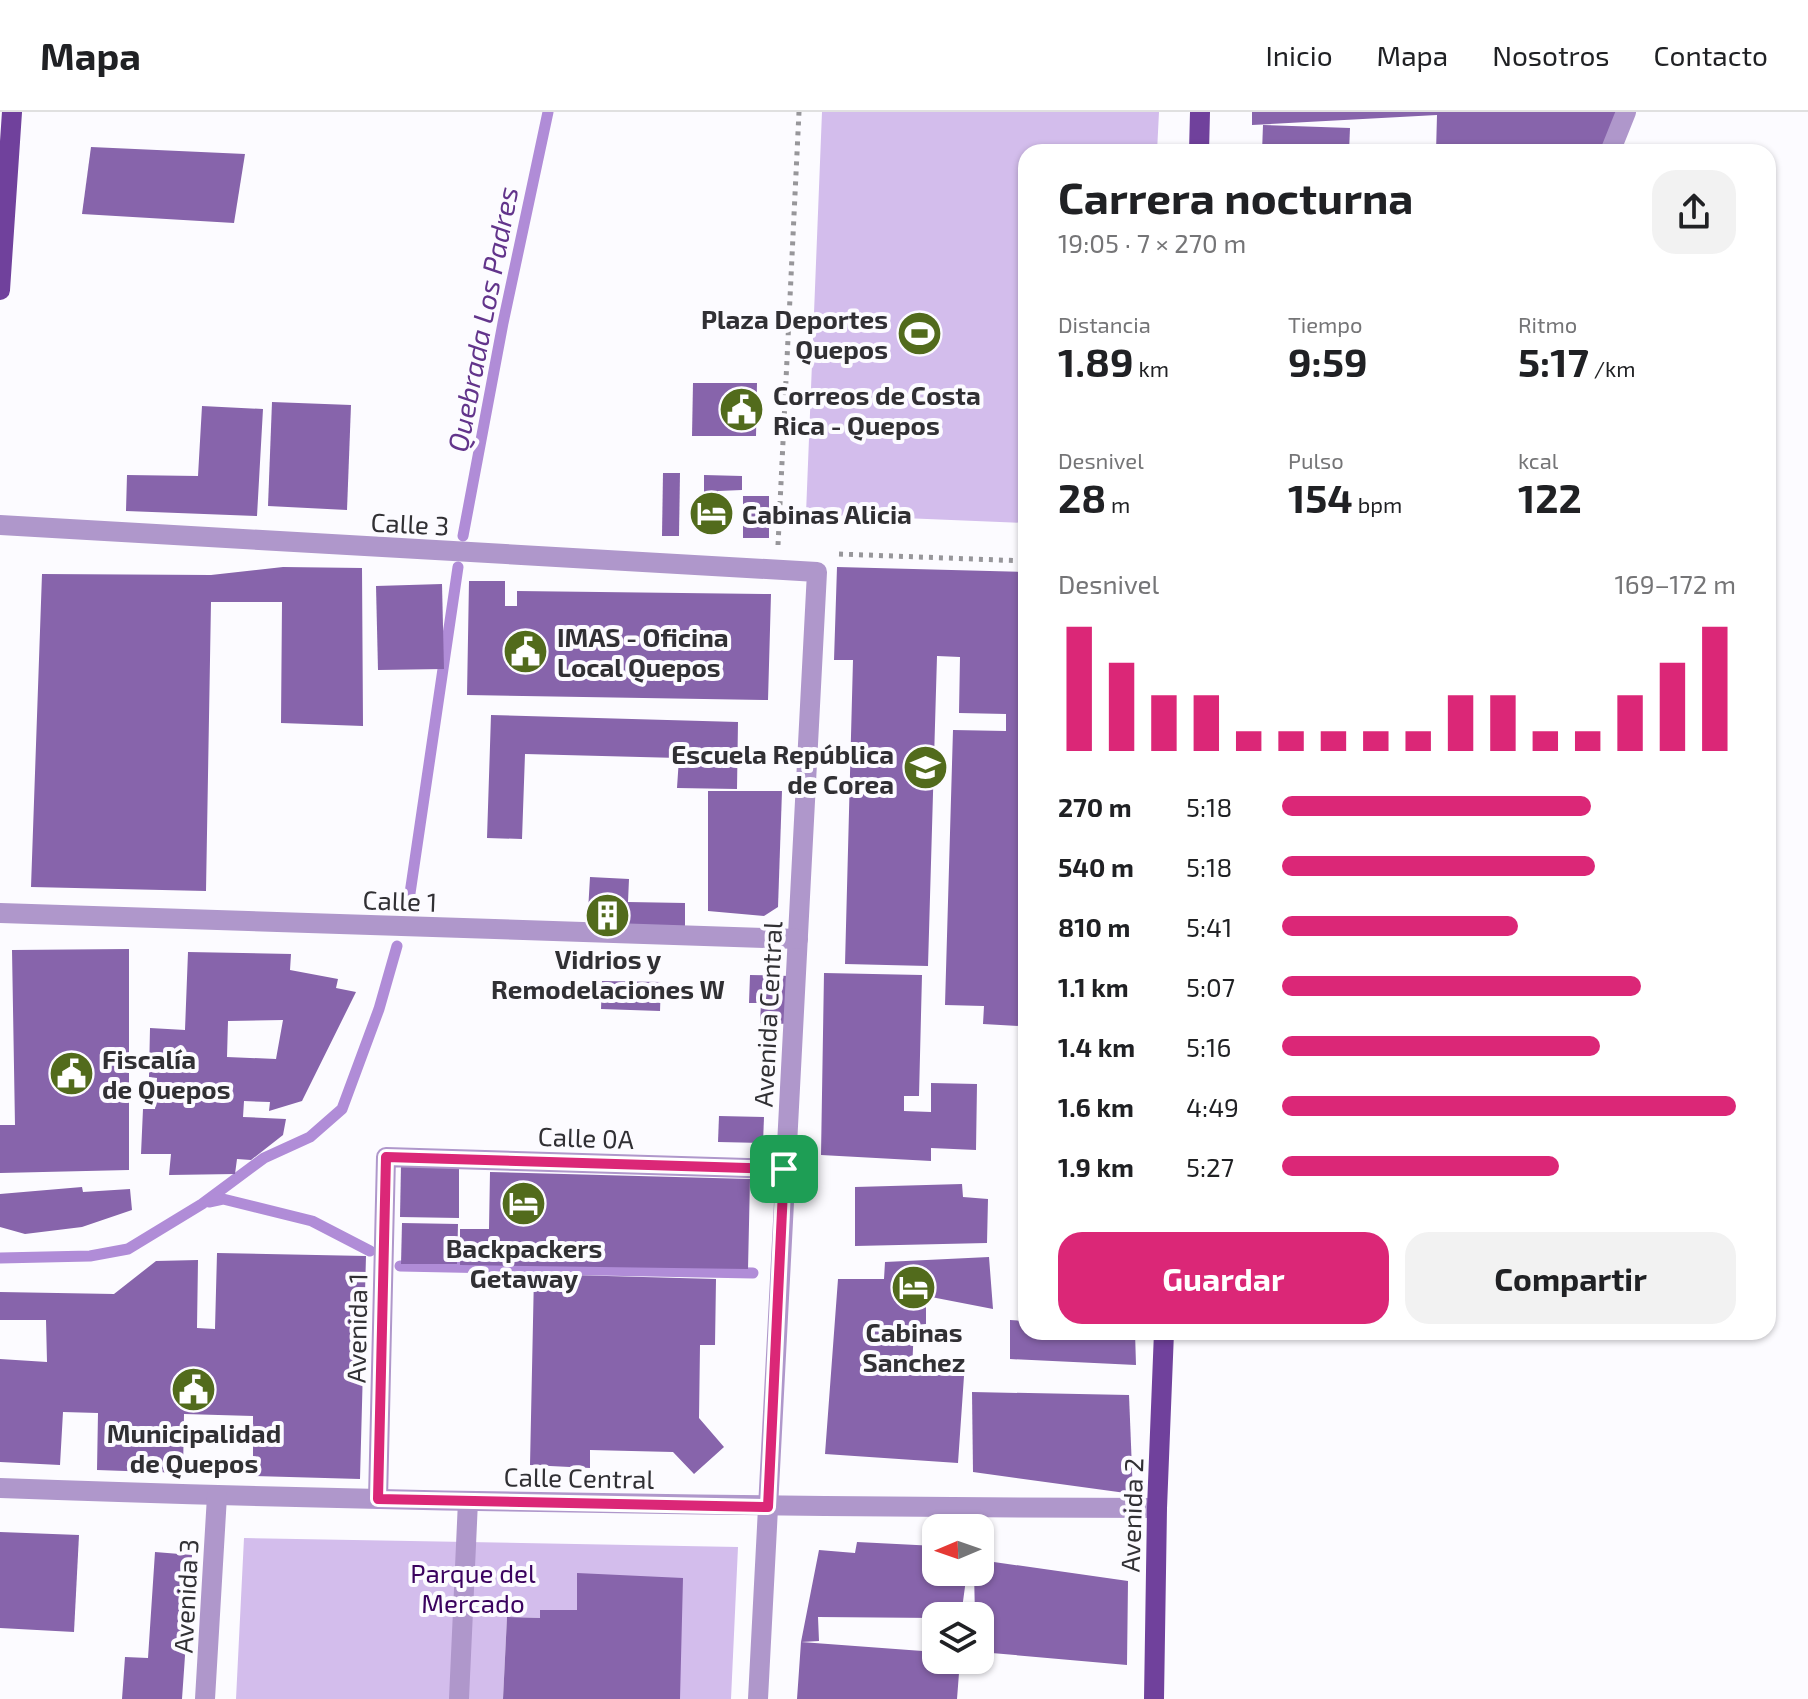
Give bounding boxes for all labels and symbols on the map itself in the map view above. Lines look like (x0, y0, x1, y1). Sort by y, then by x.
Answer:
water label: Quebrada Los Padres (440, 183, 524, 455)
place label: Plaza Deportes Quepos (701, 303, 888, 365)
sports icon: Plaza Deportes Quepos (895, 309, 943, 357)
place label: Correos de Costa Rica - Quepos (773, 379, 981, 441)
public building icon: Correos de Costa Rica - Quepos (718, 385, 766, 433)
hotel icon: Cabinas Alicia (687, 489, 735, 537)
place label: Cabinas Alicia (742, 498, 912, 529)
street label: Calle 3 (370, 505, 450, 541)
place label: IMAS - Oficina Local Quepos (557, 621, 729, 683)
public building icon: IMAS - Oficina Local Quepos (502, 627, 550, 675)
place label: Escuela República de Corea (671, 738, 894, 799)
school or university icon: Escuela República de Corea (901, 744, 949, 792)
street label: Calle 1 (362, 883, 438, 917)
building icon: Vidrios y Remodelaciones W (584, 891, 632, 939)
street label: Avenida Central (747, 920, 787, 1108)
place label: Vidrios y Remodelaciones W (491, 943, 725, 1004)
place label: Fiscalía de Quepos (102, 1043, 231, 1105)
public building icon: Fiscalía de Quepos (47, 1049, 95, 1097)
street label: Calle 0A (537, 1120, 635, 1154)
pin (750, 1135, 818, 1203)
hotel icon: Backpackers Getaway (500, 1180, 548, 1228)
place label: Backpackers Getaway (446, 1232, 602, 1294)
hotel icon: Cabinas Sanchez (890, 1264, 938, 1312)
street label: Avenida 1 (340, 1273, 372, 1383)
place label: Cabinas Sanchez (863, 1316, 965, 1377)
public building icon: Municipalidad de Quepos (170, 1365, 218, 1413)
place label: Municipalidad de Quepos (107, 1417, 281, 1479)
street label: Avenida 2 (1114, 1457, 1148, 1573)
street label: Calle Central (503, 1460, 655, 1494)
north arrow (922, 1514, 994, 1586)
street label: Avenida 3 (167, 1538, 203, 1654)
park label: Parque del Mercado (410, 1557, 536, 1618)

